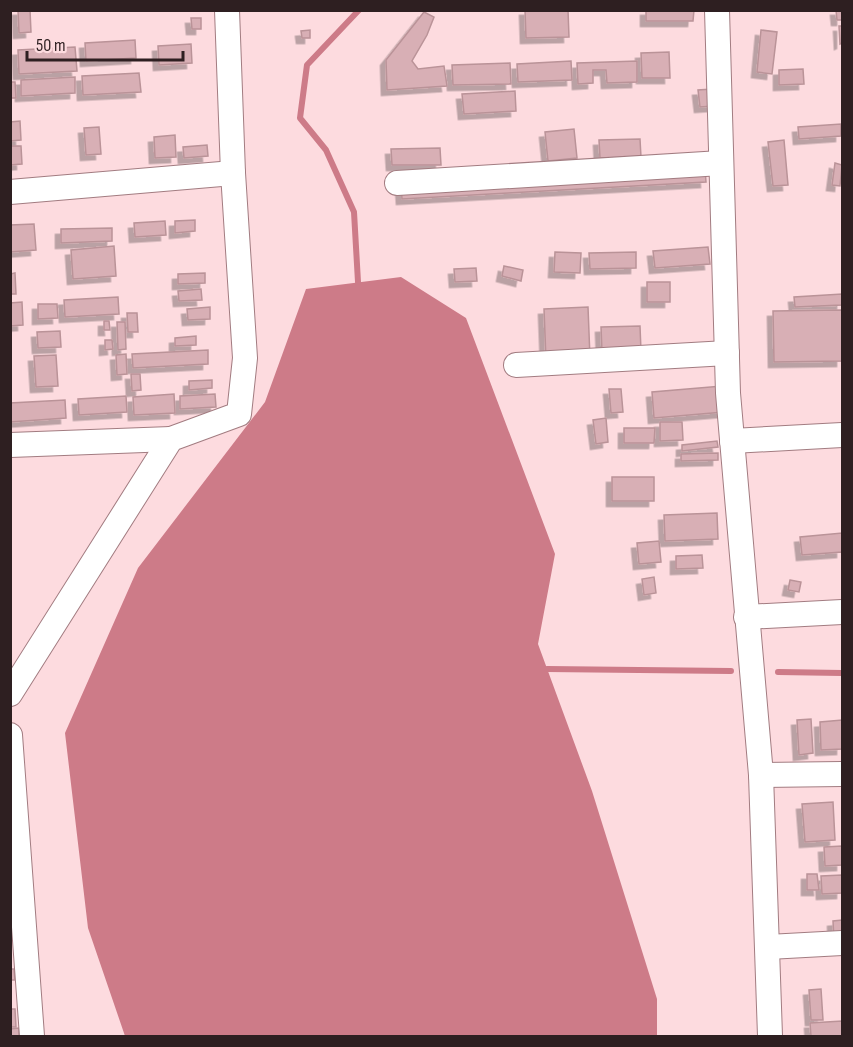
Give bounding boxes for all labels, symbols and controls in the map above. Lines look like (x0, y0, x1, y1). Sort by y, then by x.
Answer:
scale bar (27, 24, 183, 62)
text: 50 m (36, 35, 66, 56)

